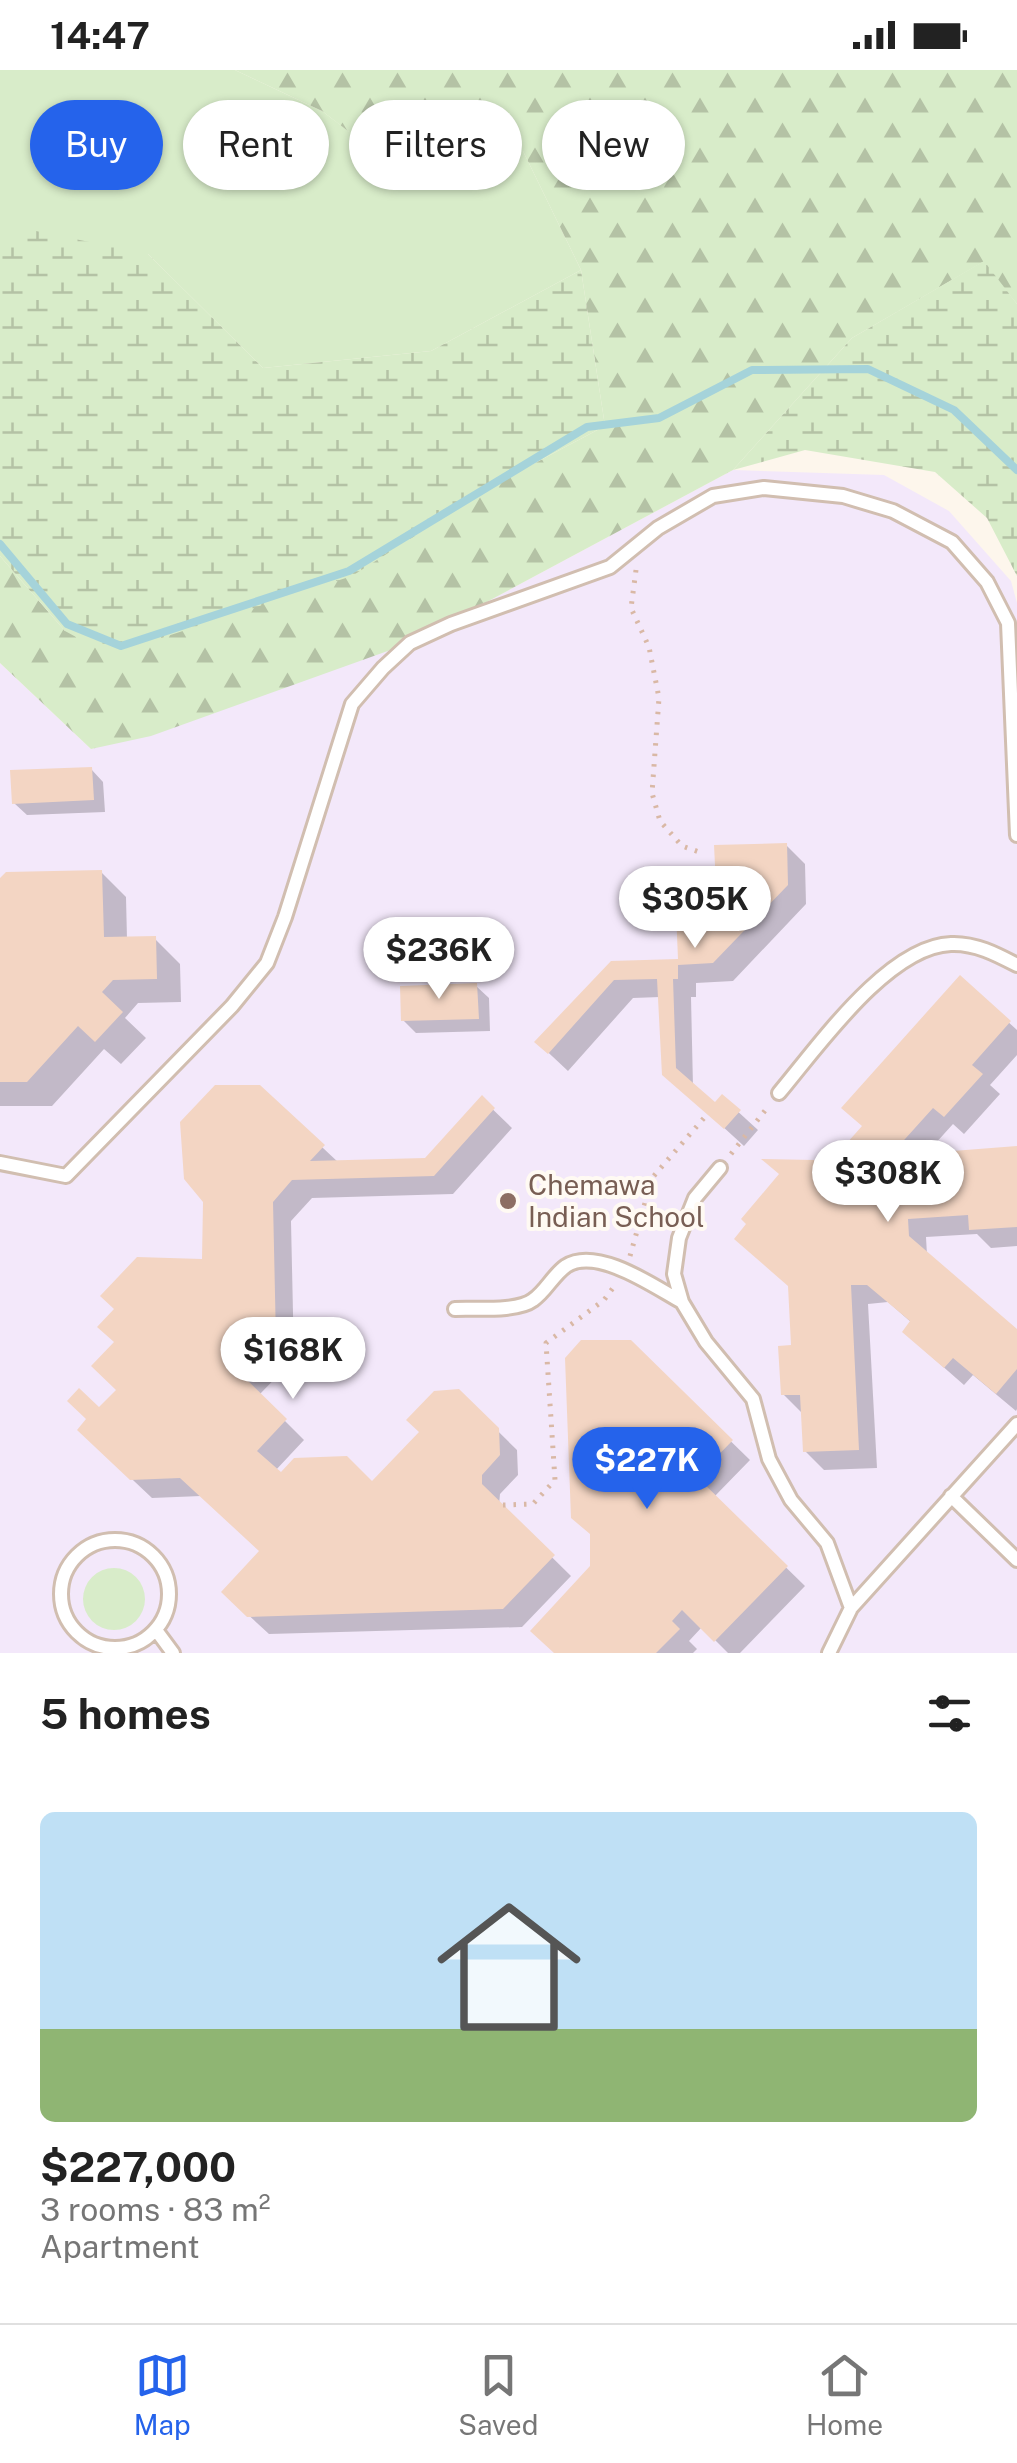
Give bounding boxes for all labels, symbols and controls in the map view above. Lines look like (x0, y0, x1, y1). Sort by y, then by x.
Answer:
text: 14:47 (50, 13, 150, 58)
chip: Buy (30, 100, 163, 190)
chip: Rent (183, 100, 329, 190)
chip: Filters (349, 100, 522, 190)
chip: New (542, 100, 685, 190)
pin: $305K (625, 866, 765, 951)
text: $305K (641, 880, 749, 917)
pin: $236K (369, 917, 509, 1002)
text: $236K (385, 931, 493, 968)
pin: $308K (818, 1140, 958, 1225)
text: $308K (834, 1154, 942, 1191)
place label: Chemawa Indian School (528, 1168, 704, 1233)
marker: Chemawa Indian School (497, 1190, 519, 1212)
pin: $168K (223, 1317, 363, 1402)
text: $168K (243, 1331, 343, 1368)
pin: $227K (577, 1427, 717, 1512)
text: $227K (594, 1441, 700, 1478)
icon: filters (922, 1686, 977, 1741)
text: 5 homes (40, 1689, 211, 1738)
icon: home (419, 1877, 599, 2057)
text: $227,000 (40, 2142, 236, 2191)
text: 3 rooms · 83 m² (40, 2191, 271, 2228)
text: Apartment (40, 2228, 200, 2265)
tab: Map (134, 2348, 191, 2441)
tab: Saved (458, 2348, 538, 2441)
tab: Home (806, 2348, 883, 2441)

